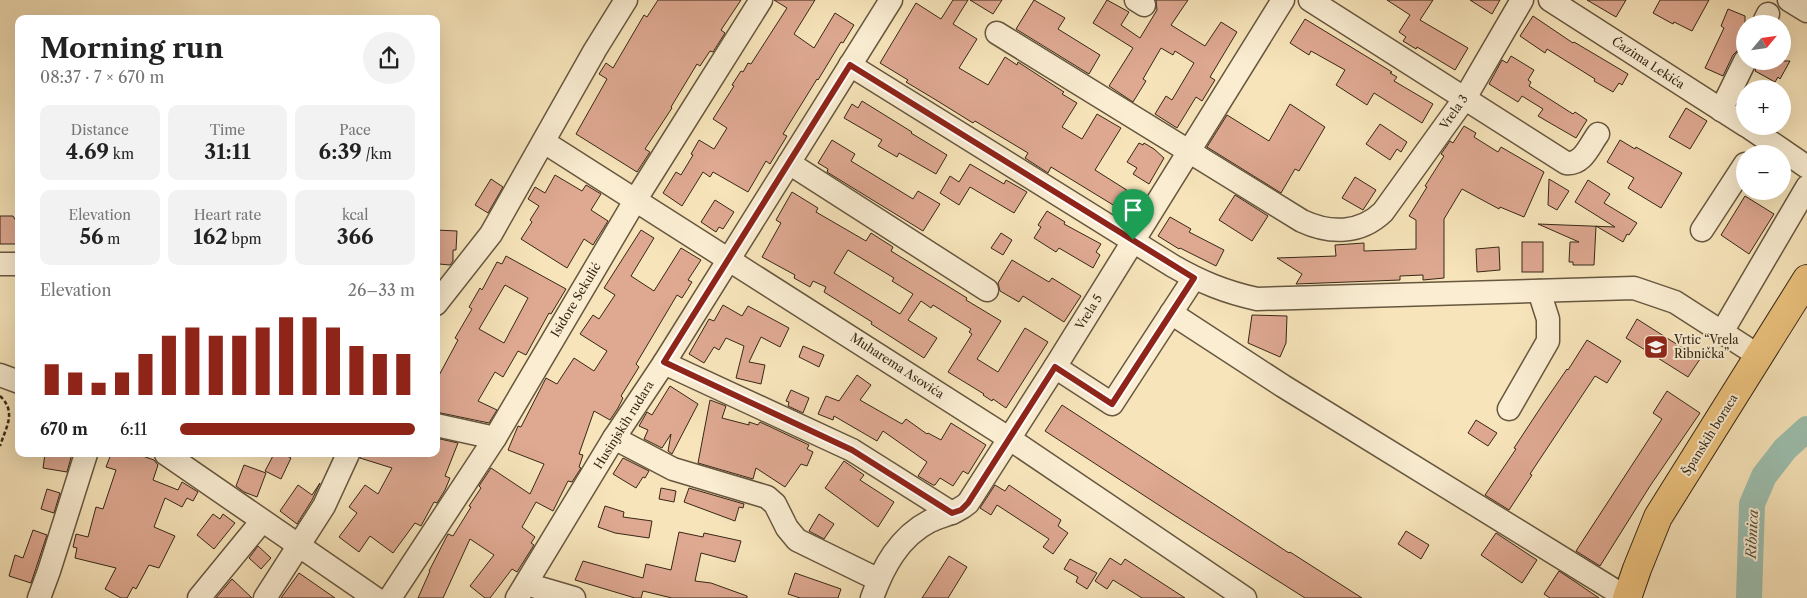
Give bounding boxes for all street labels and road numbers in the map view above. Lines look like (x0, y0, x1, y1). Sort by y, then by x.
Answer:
street label: Ćazima Lekića (1609, 33, 1689, 92)
street label: Vrela 3 (1436, 91, 1471, 133)
street label: Isidore Sekulić (547, 260, 604, 340)
street label: Vrela 5 (1071, 291, 1105, 333)
street label: Muharema Asovića (848, 330, 948, 402)
street label: Husinjskih rudara (590, 377, 657, 472)
street label: Španskih boraca (1678, 390, 1741, 478)

